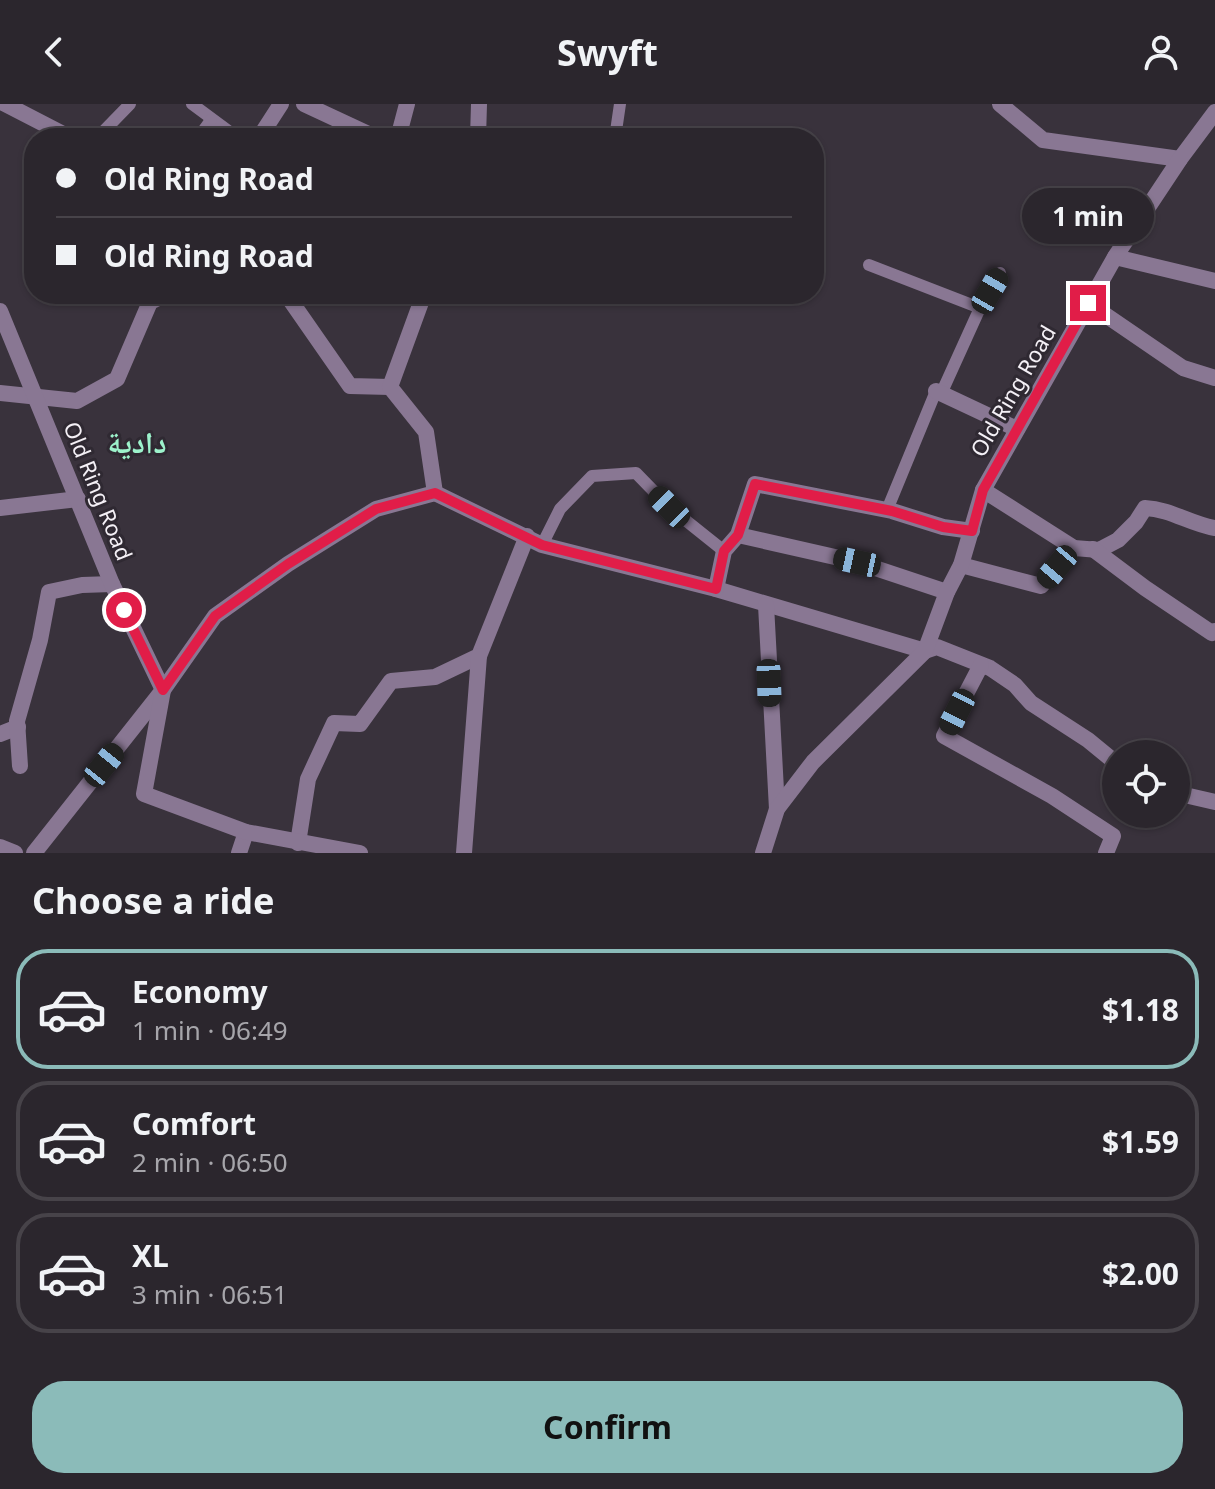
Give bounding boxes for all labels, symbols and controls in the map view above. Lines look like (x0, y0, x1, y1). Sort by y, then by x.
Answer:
text: Swyft (557, 28, 658, 77)
icon: back (32, 30, 76, 74)
icon: person (1139, 30, 1183, 74)
text: Old Ring Road (104, 158, 314, 199)
callout: 1 min (1022, 187, 1154, 243)
text: 1 min (1052, 198, 1124, 234)
text: Old Ring Road (104, 235, 314, 276)
car (968, 264, 1012, 318)
route end (1070, 285, 1106, 321)
street label: Old Ring Road (962, 319, 1062, 462)
street label: Old Ring Road (57, 417, 140, 564)
district label: دادية (108, 421, 166, 462)
car (644, 482, 694, 532)
car (1032, 541, 1082, 593)
car (831, 545, 883, 579)
route start (106, 592, 142, 628)
car (756, 659, 782, 707)
car (935, 685, 979, 739)
car (80, 739, 128, 791)
map controls (1102, 740, 1190, 828)
button: locate (1102, 740, 1190, 828)
text: Choose a ride (32, 876, 274, 925)
text: Economy (132, 971, 268, 1012)
icon: car (36, 973, 108, 1045)
text: $1.18 (1102, 989, 1179, 1030)
text: 1 min · 06:49 (132, 1012, 288, 1048)
text: Comfort (132, 1103, 256, 1144)
icon: car (36, 1105, 108, 1177)
text: $1.59 (1102, 1121, 1179, 1162)
text: 2 min · 06:50 (132, 1144, 288, 1180)
text: XL (132, 1235, 169, 1276)
icon: car (36, 1237, 108, 1309)
text: $2.00 (1102, 1253, 1179, 1294)
text: 3 min · 06:51 (132, 1276, 288, 1312)
button: Confirm (32, 1381, 1183, 1473)

